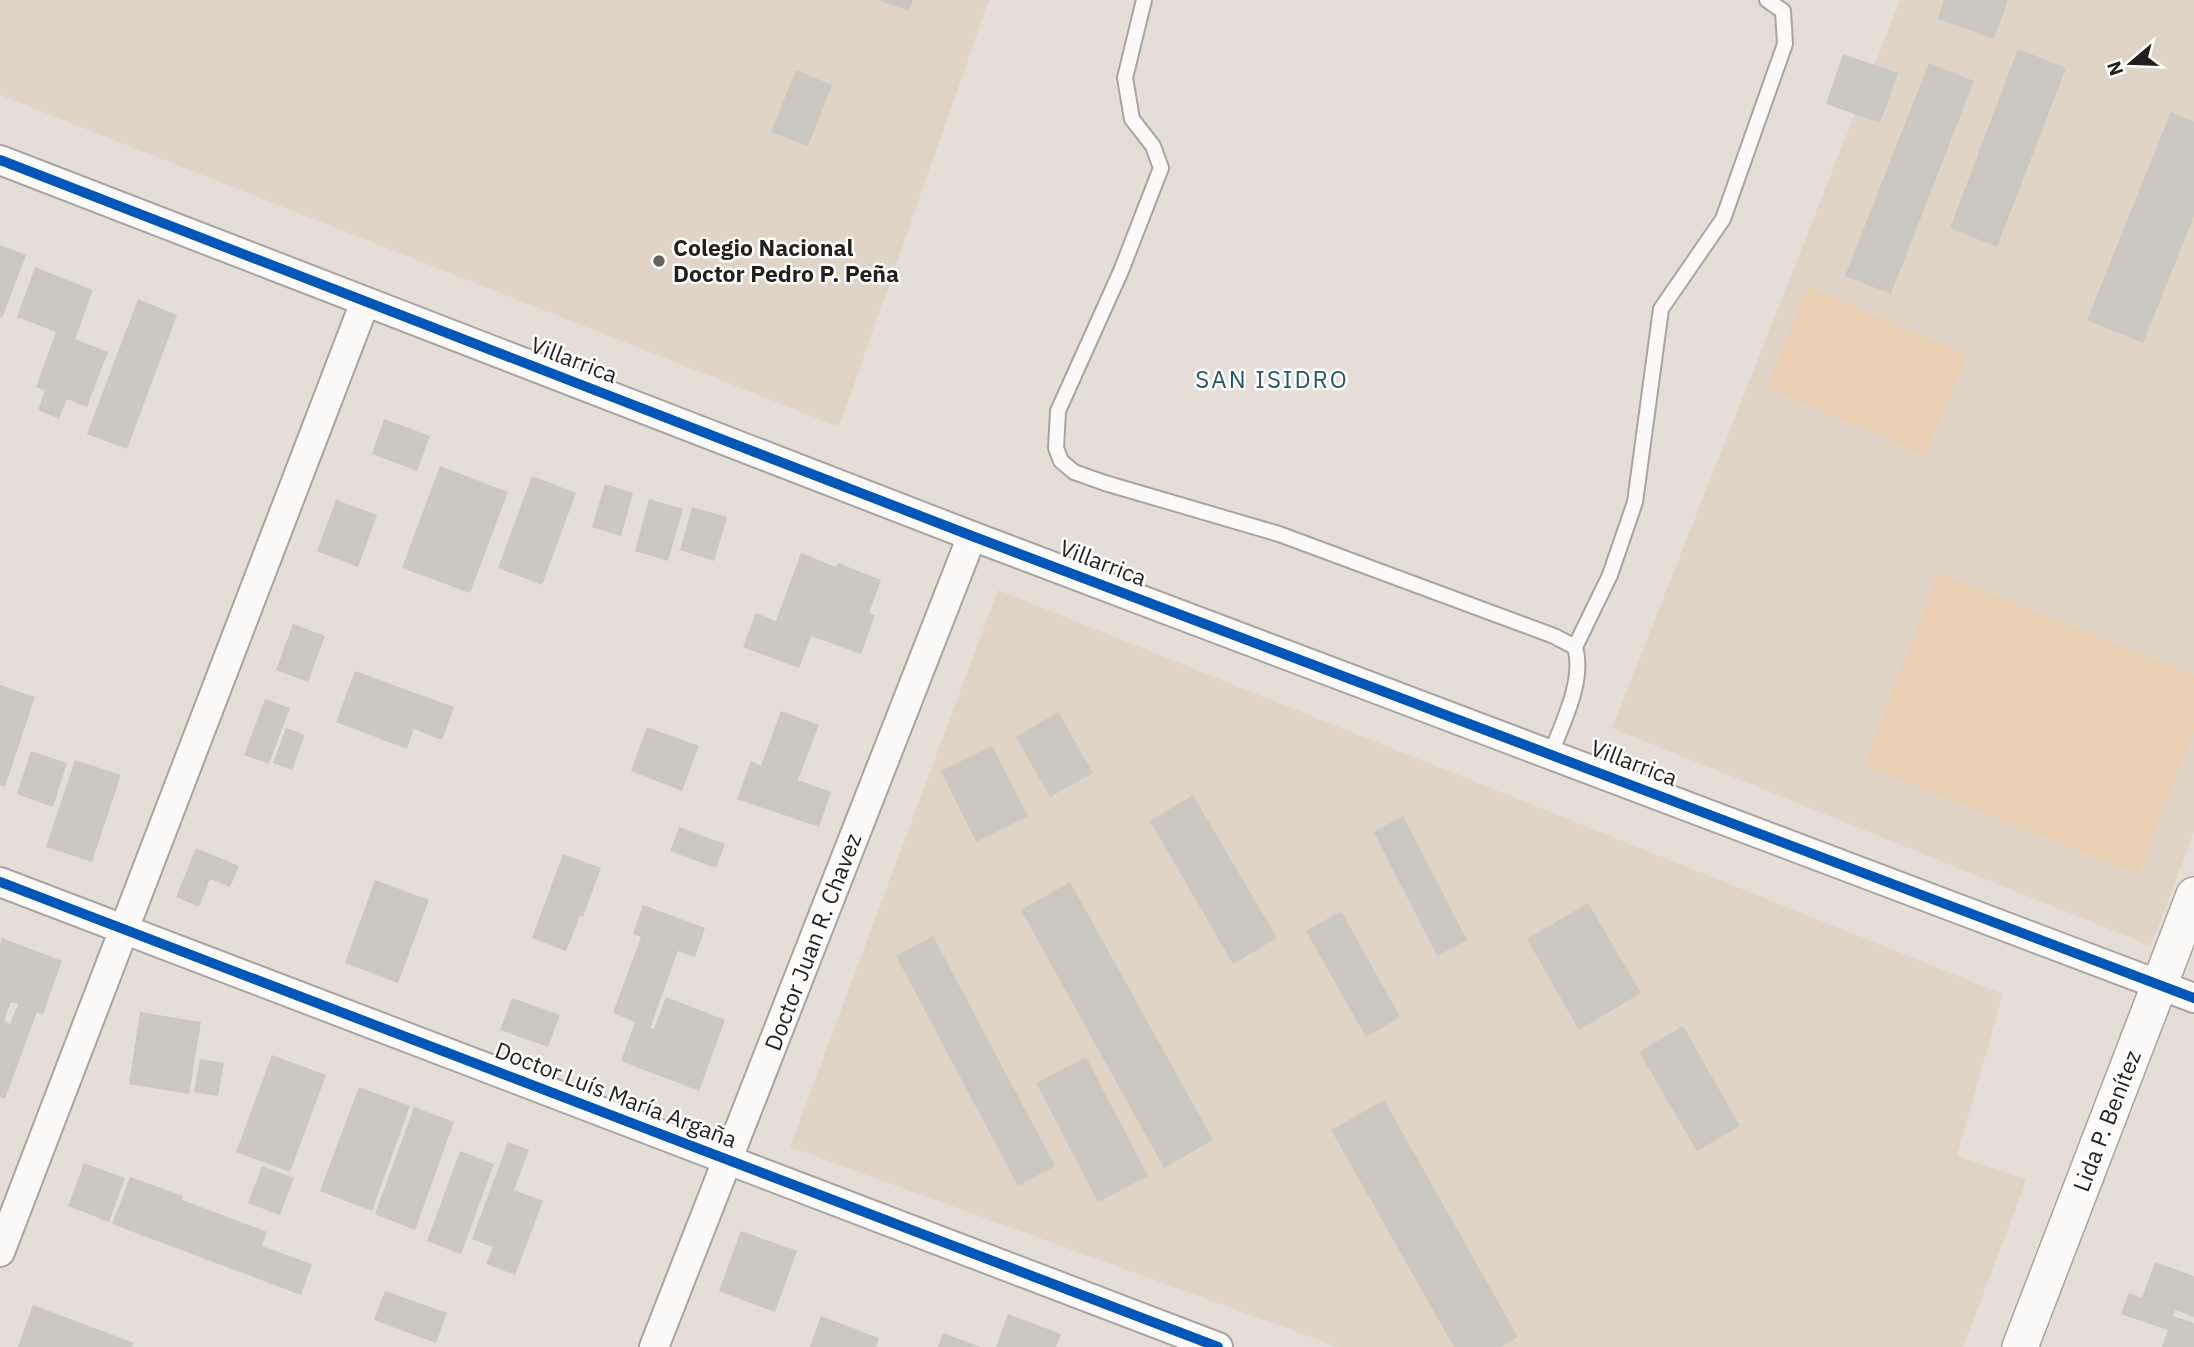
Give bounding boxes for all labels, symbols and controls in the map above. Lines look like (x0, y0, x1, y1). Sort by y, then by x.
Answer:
north arrow (2096, 28, 2166, 98)
text: N (2101, 58, 2129, 79)
place label: Colegio Nacional Doctor Pedro P. Peña (673, 232, 899, 288)
marker: Colegio Nacional Doctor Pedro P. Peña (651, 253, 667, 269)
street label: Villarrica (527, 329, 622, 389)
district label: SAN ISIDRO (1195, 363, 1349, 395)
street label: Villarrica (1056, 532, 1151, 592)
street label: Villarrica (1587, 732, 1682, 792)
street label: Doctor Juan R. Chavez (757, 829, 867, 1055)
street label: Doctor Luís María Argaña (491, 1034, 742, 1154)
street label: Lida P. Benítez (2065, 1046, 2147, 1196)

